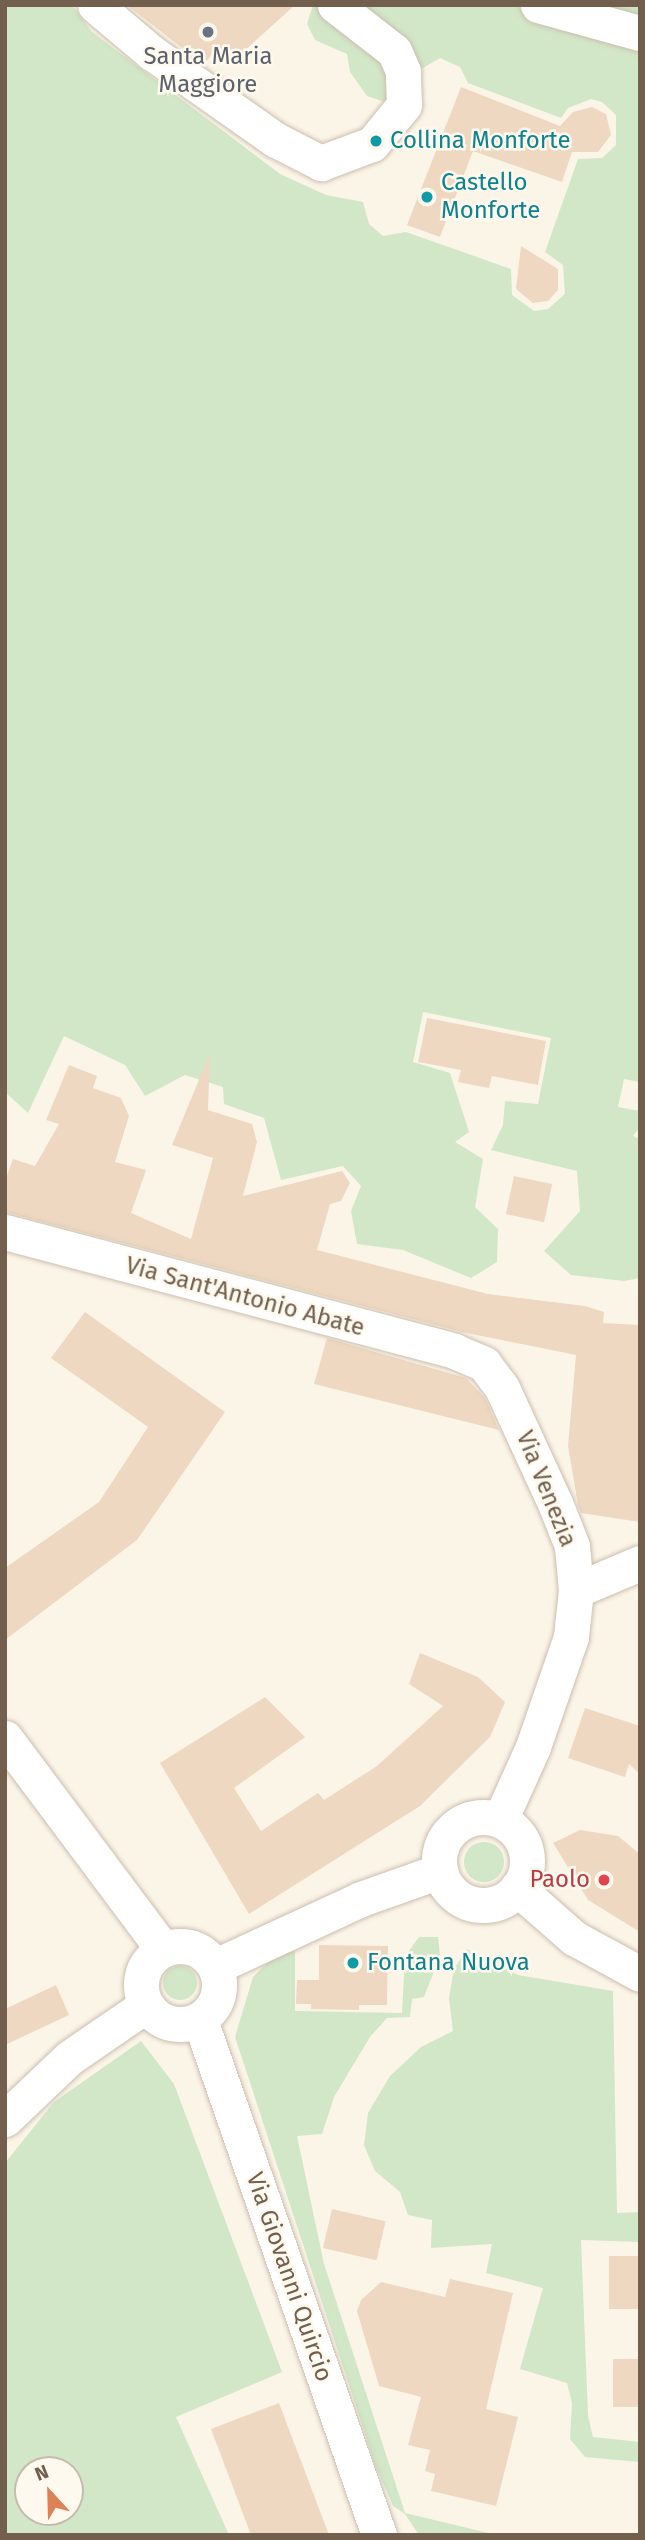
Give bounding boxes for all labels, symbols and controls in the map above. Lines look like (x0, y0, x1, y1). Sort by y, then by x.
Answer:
marker: Santa Maria Maggiore (200, 24, 216, 40)
place label: Santa Maria Maggiore (144, 43, 272, 99)
place label: Collina Monforte (390, 127, 571, 155)
marker: Collina Monforte (368, 133, 384, 149)
place label: Castello Monforte (441, 169, 540, 225)
marker: Castello Monforte (419, 189, 435, 205)
street label: Via Sant'Antonio Abate (122, 1251, 368, 1343)
street label: Via Venezia (510, 1427, 582, 1551)
place label: Paolo (529, 1866, 590, 1894)
marker: Paolo (596, 1872, 612, 1888)
place label: Fontana Nuova (367, 1949, 530, 1977)
marker: Fontana Nuova (345, 1955, 361, 1971)
street label: Via Giovanni Quircio (240, 2169, 338, 2385)
north arrow (14, 2456, 84, 2526)
text: N (32, 2460, 52, 2486)

